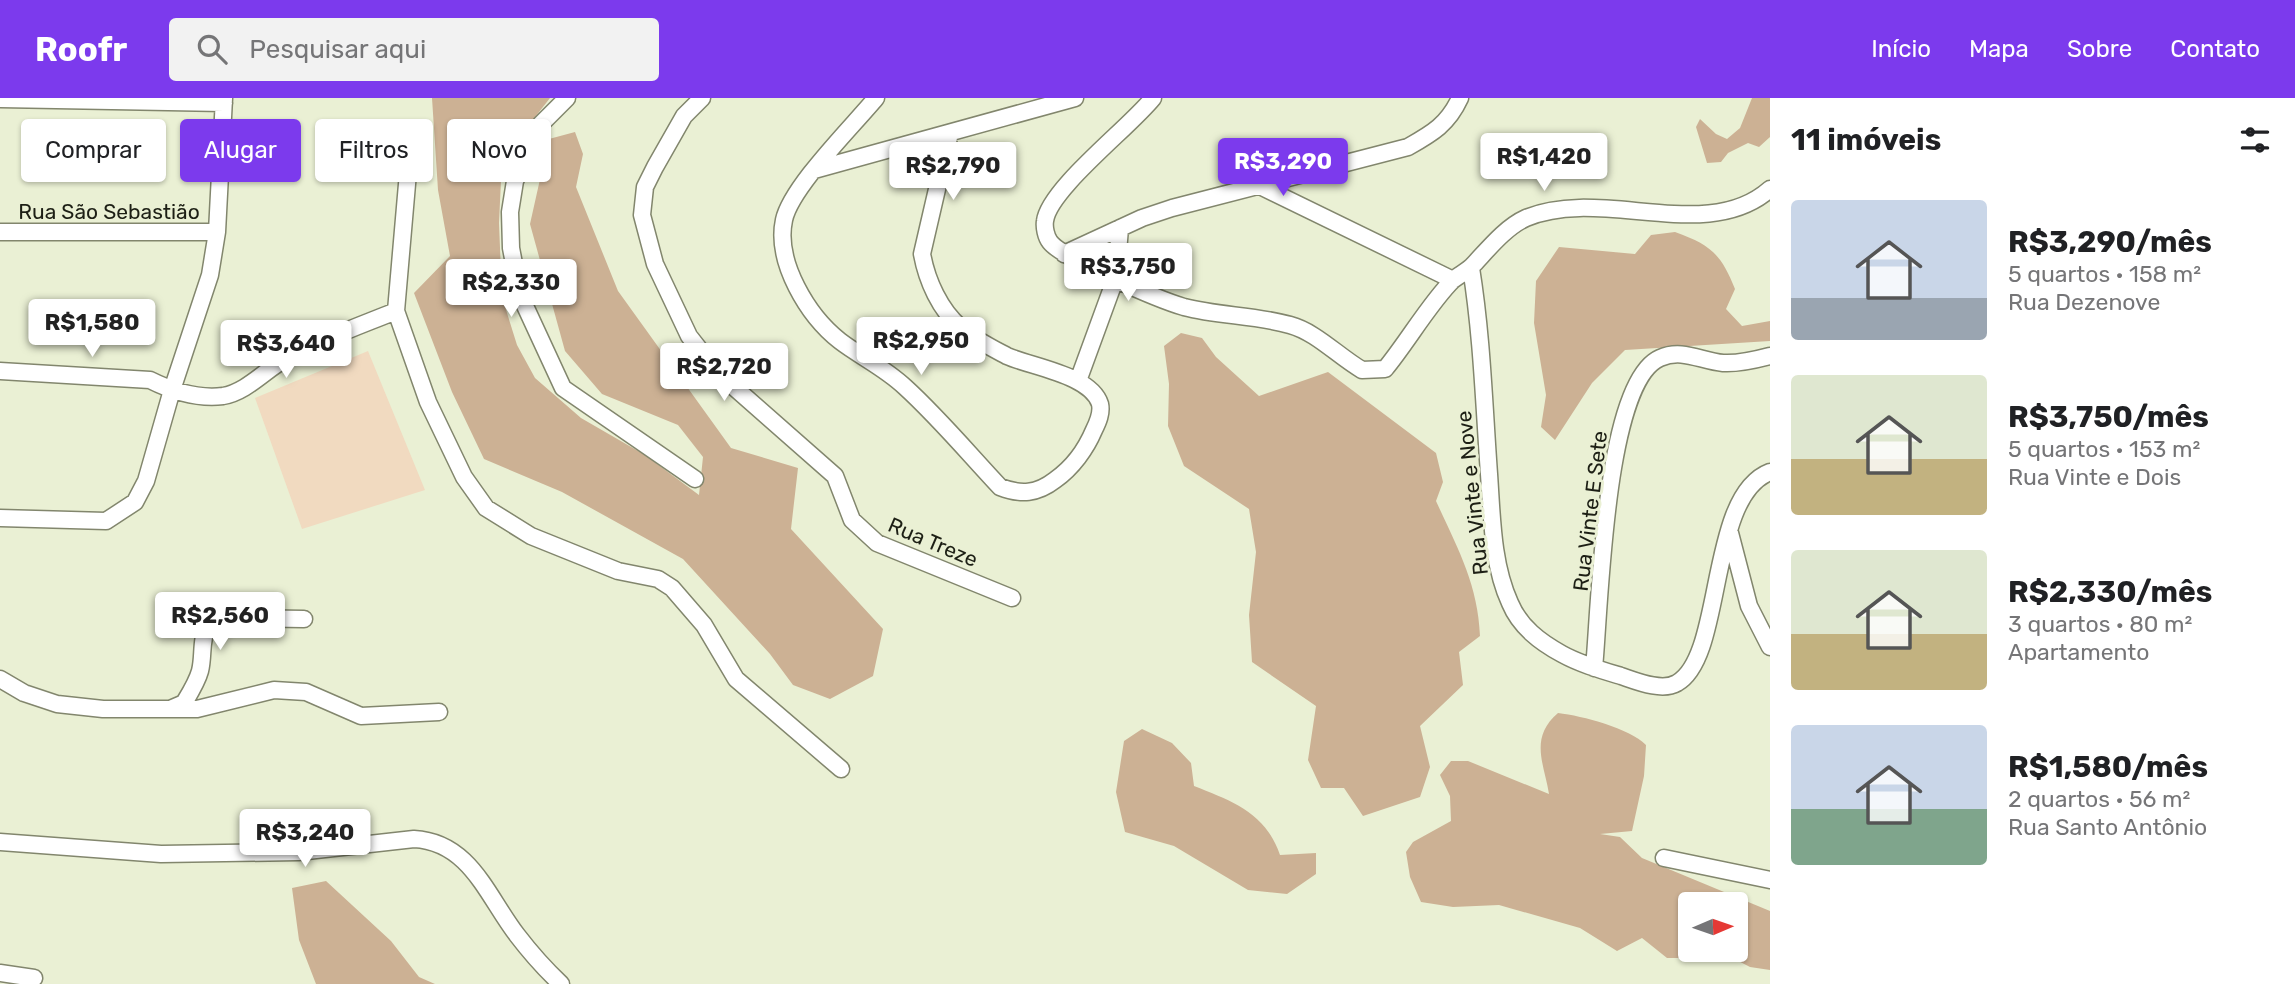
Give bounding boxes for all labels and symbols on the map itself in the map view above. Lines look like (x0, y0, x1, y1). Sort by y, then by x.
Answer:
pin: R$1,420 (1479, 134, 1609, 193)
pin: R$3,290 (1218, 139, 1348, 198)
pin: R$2,790 (888, 142, 1018, 202)
street label: Rua São Sebastião (18, 199, 200, 224)
pin: R$3,750 (1063, 244, 1193, 303)
pin: R$2,330 (446, 260, 576, 319)
pin: R$1,580 (27, 300, 157, 359)
pin: R$2,950 (856, 317, 986, 377)
pin: R$3,640 (221, 320, 351, 380)
pin: R$2,720 (659, 344, 789, 403)
street label: Rua Vinte e Nove (1451, 410, 1493, 576)
street label: Rua Vinte E Sete (1568, 429, 1612, 593)
street label: Rua Treze (884, 512, 982, 572)
pin: R$2,560 (155, 592, 285, 652)
pin: R$3,240 (240, 810, 370, 869)
north arrow (1678, 892, 1748, 962)

